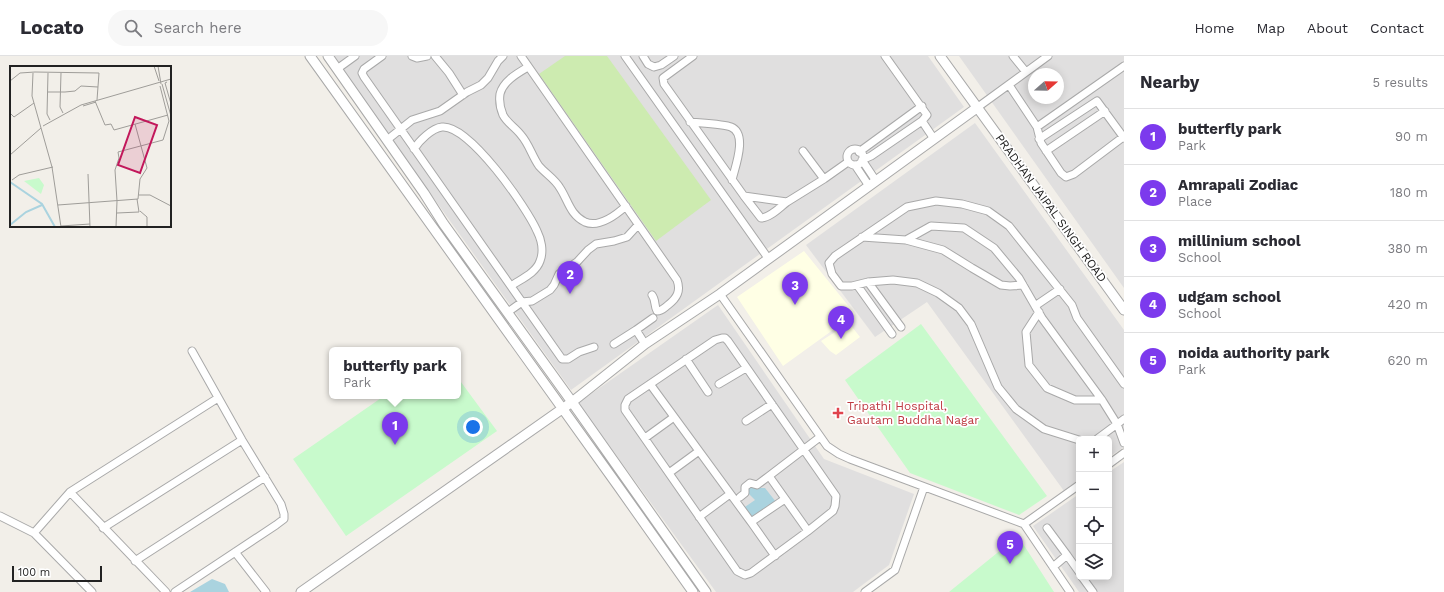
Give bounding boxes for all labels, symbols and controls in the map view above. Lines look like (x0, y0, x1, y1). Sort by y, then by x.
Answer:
search box (108, 10, 388, 46)
text: Locato (20, 16, 84, 39)
icon: search (122, 17, 144, 39)
text: Search here (154, 19, 242, 37)
text: Home (1194, 20, 1234, 36)
text: Map (1256, 20, 1285, 36)
text: About (1307, 20, 1348, 36)
text: Contact (1370, 20, 1424, 36)
inset map (10, 66, 171, 227)
north arrow (1028, 68, 1064, 104)
text: Nearby (1140, 72, 1199, 92)
text: 5 results (1373, 75, 1428, 90)
text: butterfly park (1178, 120, 1282, 138)
text: 1 (1150, 129, 1156, 144)
text: 90 m (1395, 129, 1428, 144)
street label: PRADHAN JAIPAL SINGH ROAD (993, 131, 1109, 285)
text: Park (1178, 138, 1206, 153)
text: Amrapali Zodiac (1178, 176, 1298, 194)
text: 2 (1149, 185, 1157, 200)
text: 180 m (1390, 185, 1428, 200)
text: Place (1178, 194, 1212, 209)
text: millinium school (1178, 232, 1301, 250)
text: 3 (1149, 241, 1157, 256)
text: 380 m (1388, 241, 1428, 256)
text: School (1178, 250, 1221, 265)
pin: 2 (557, 261, 583, 294)
pin: 3 (782, 272, 808, 305)
text: udgam school (1178, 288, 1281, 306)
text: 4 (1149, 297, 1157, 312)
text: 420 m (1388, 297, 1428, 312)
pin: 4 (828, 306, 854, 339)
text: School (1178, 306, 1221, 321)
text: noida authority park (1178, 344, 1329, 362)
popup (329, 347, 461, 399)
text: 5 (1149, 353, 1157, 368)
text: 620 m (1388, 353, 1428, 368)
text: butterfly park (343, 357, 447, 375)
text: Park (1178, 362, 1206, 377)
text: Park (343, 375, 371, 390)
place label: Tripathi Hospital, Gautam Buddha Nagar (847, 399, 979, 427)
marker: Tripathi Hospital, Gautam Buddha Nagar (832, 407, 844, 419)
pin: 1 (382, 412, 408, 445)
your location (463, 417, 483, 437)
map controls (1076, 436, 1112, 580)
button: + (1076, 436, 1112, 472)
button: − (1076, 472, 1112, 508)
button: locate (1076, 508, 1112, 544)
pin: 5 (997, 531, 1023, 564)
button: layers (1076, 544, 1112, 580)
scale bar (12, 564, 102, 583)
text: 100 m (18, 566, 50, 579)

